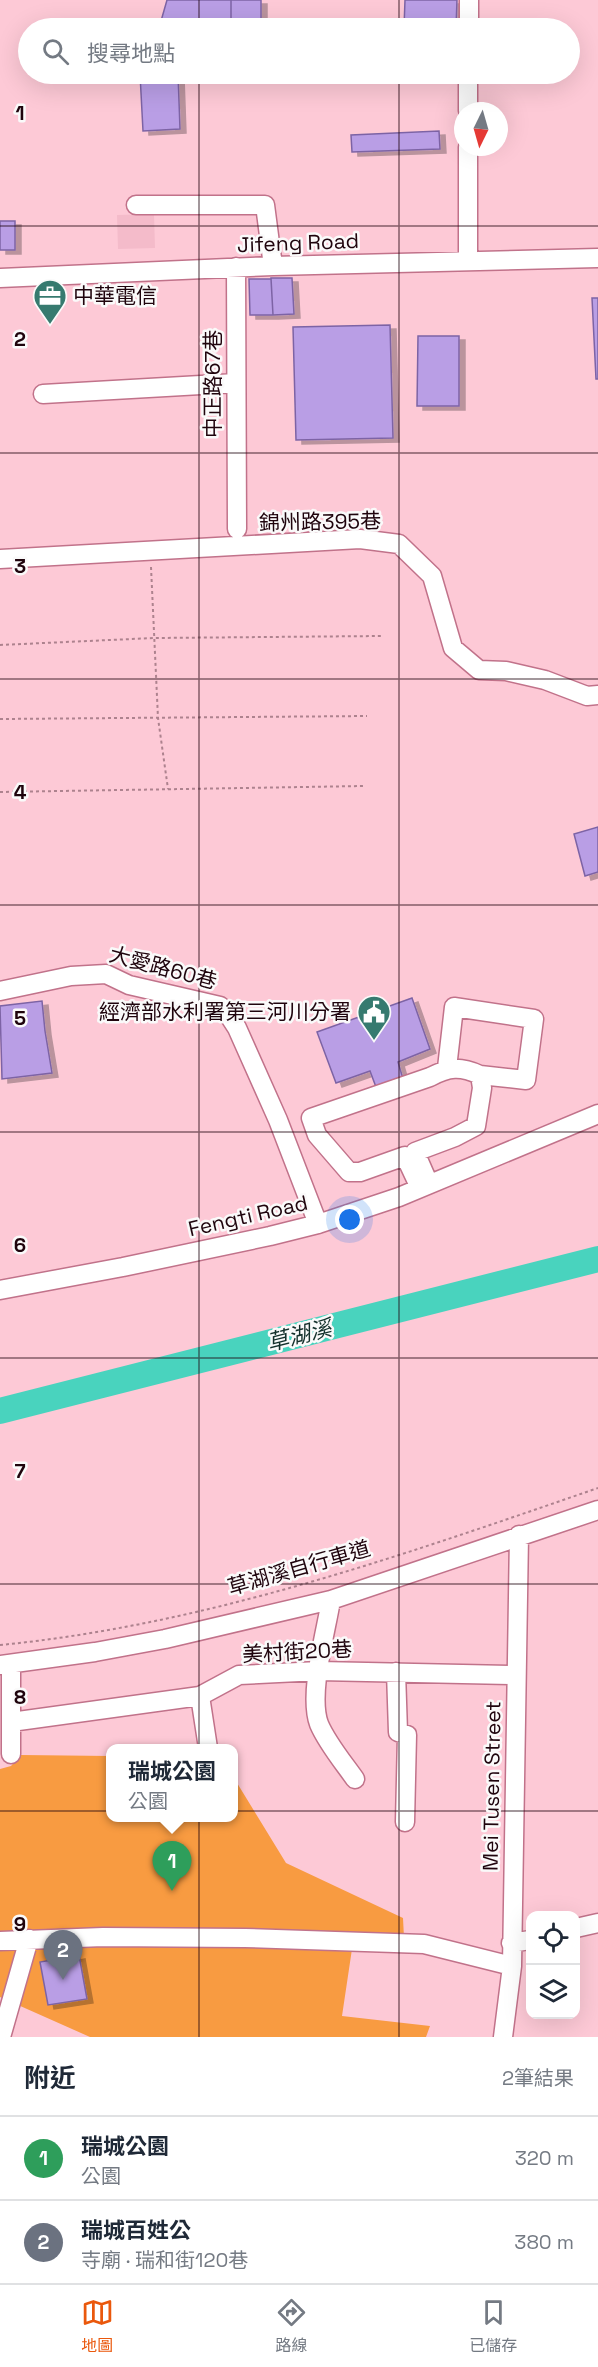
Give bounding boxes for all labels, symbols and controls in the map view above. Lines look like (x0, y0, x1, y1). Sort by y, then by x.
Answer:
search box (18, 18, 580, 84)
icon: search (39, 35, 72, 68)
text: 搜尋地點 (87, 39, 175, 67)
text: 1 (15, 100, 25, 126)
north arrow (454, 102, 508, 156)
street label: Jifeng Road (236, 227, 359, 258)
office icon: 中華電信 (32, 278, 68, 325)
place label: 中華電信 (73, 282, 157, 309)
text: 2 (14, 326, 26, 352)
street label: 中正路67巷 (199, 330, 226, 438)
street label: 錦州路395巷 (259, 507, 381, 536)
text: 3 (14, 553, 26, 579)
text: 4 (14, 779, 27, 805)
street label: 大愛路60巷 (106, 940, 220, 995)
public building icon: 經濟部水利署第三河川分署 (356, 994, 392, 1041)
place label: 經濟部水利署第三河川分署 (99, 998, 351, 1025)
text: 5 (14, 1005, 26, 1031)
street label: Fengti Road (186, 1189, 310, 1242)
your location (335, 1205, 364, 1234)
text: 6 (14, 1232, 26, 1258)
water label: 草湖溪 (264, 1313, 337, 1357)
text: 7 (14, 1458, 26, 1484)
street label: 草湖溪自行車道 (224, 1534, 373, 1601)
street label: 美村街20巷 (241, 1635, 353, 1668)
text: 8 (14, 1684, 26, 1710)
street label: Mei Tusen Street (477, 1701, 506, 1871)
popup (106, 1744, 238, 1822)
text: 瑞城公園 (128, 1757, 216, 1785)
text: 公園 (128, 1788, 168, 1814)
pin: 1 (152, 1842, 192, 1891)
text: 9 (14, 1911, 26, 1937)
map controls (526, 1911, 580, 2019)
button: locate (526, 1911, 580, 1965)
pin: 2 (44, 1930, 82, 1980)
button: layers (526, 1965, 580, 2019)
text: 附近 (24, 2061, 76, 2095)
text: 2筆結果 (502, 2065, 574, 2091)
text: 瑞城公園 (81, 2132, 169, 2160)
text: 1 (39, 2145, 48, 2171)
text: 320 m (515, 2145, 574, 2171)
text: 公園 (81, 2163, 121, 2189)
text: 瑞城百姓公 (81, 2216, 191, 2244)
text: 2 (38, 2229, 49, 2255)
text: 380 m (514, 2229, 574, 2255)
text: 寺廟 · 瑞和街120巷 (81, 2247, 248, 2273)
tab: 地圖 (81, 2296, 114, 2356)
tab: 路線 (275, 2296, 308, 2356)
tab: 已儲存 (469, 2296, 517, 2356)

